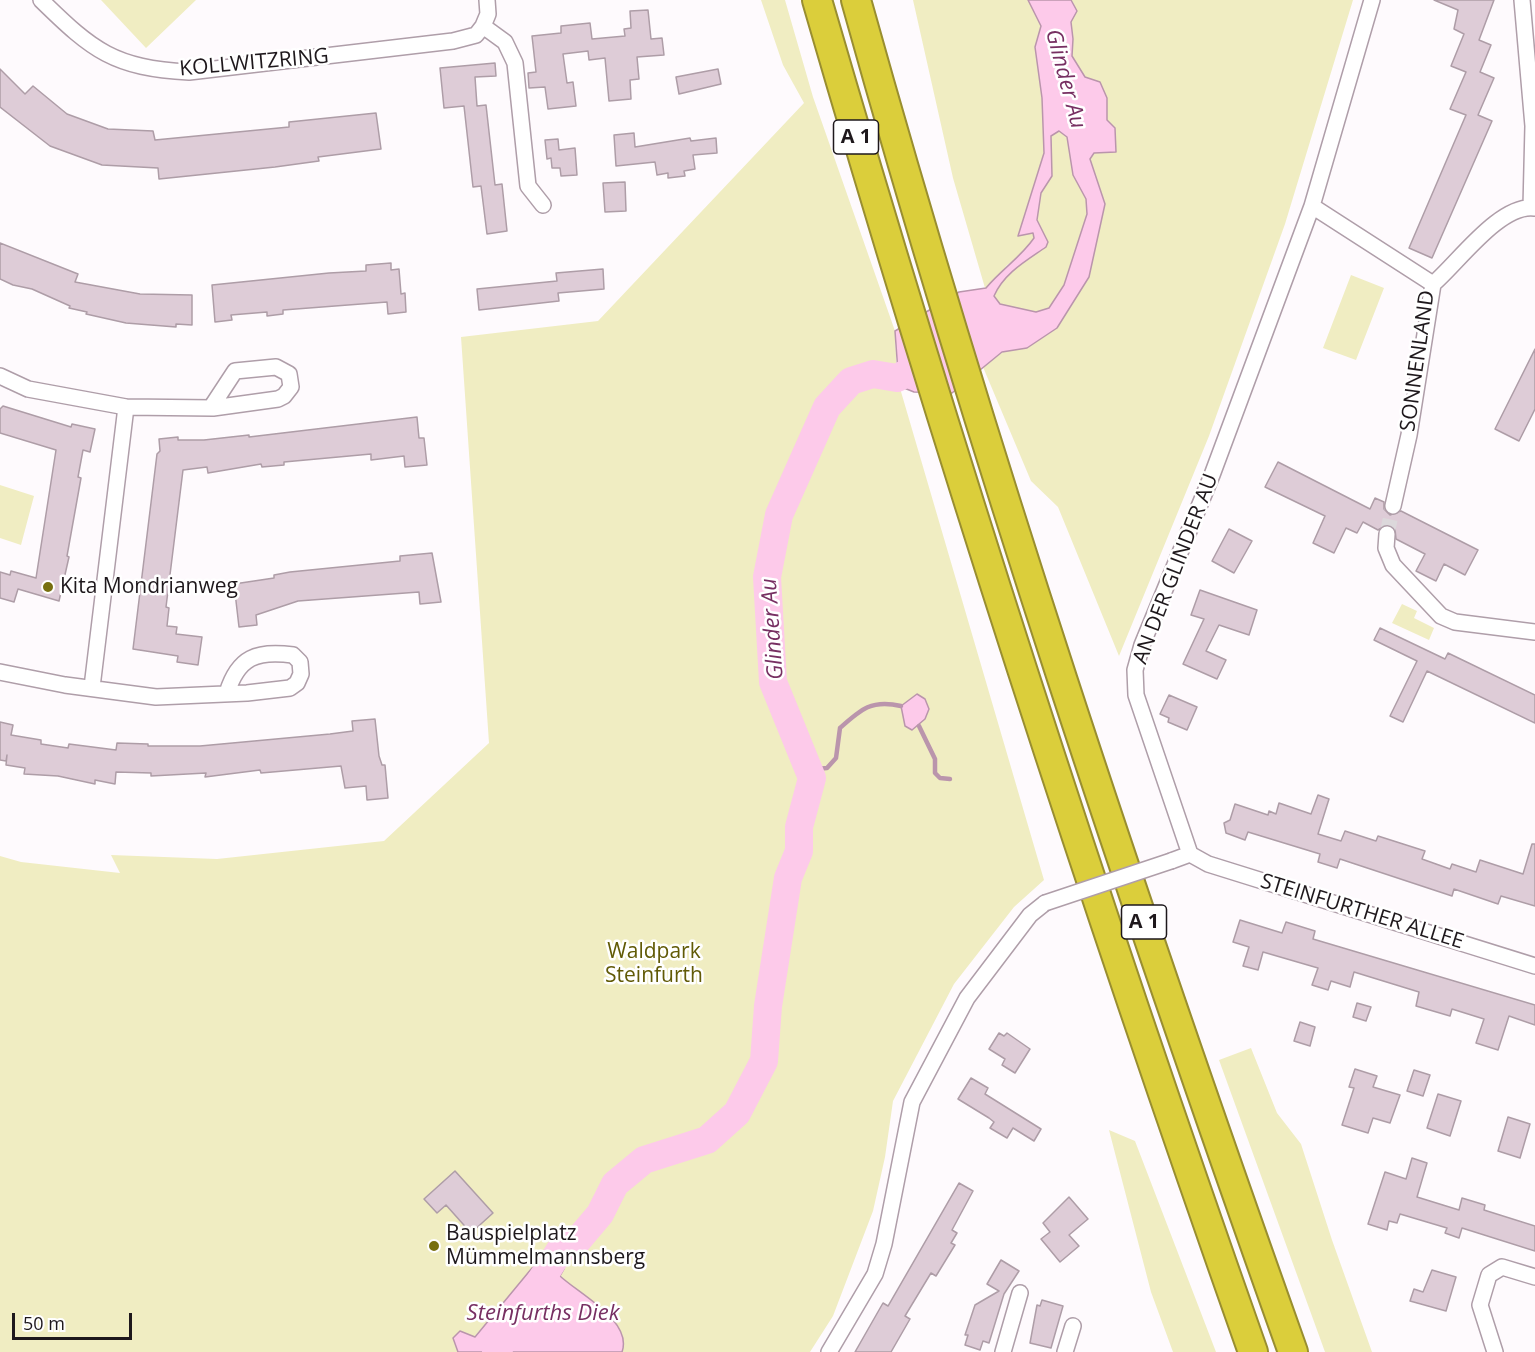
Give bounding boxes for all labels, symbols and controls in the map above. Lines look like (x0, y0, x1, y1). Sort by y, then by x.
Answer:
water label: Glinder Au (1039, 26, 1091, 132)
street label: KOLLWITZRING (178, 44, 330, 82)
road number: A 1 (834, 120, 878, 154)
street label: SONNENLAND (1396, 289, 1440, 433)
street label: AN DER GLINDER AU (1128, 470, 1224, 668)
place label: Kita Mondrianweg (60, 574, 238, 600)
water label: Glinder Au (756, 577, 790, 681)
marker: Kita Mondrianweg (41, 580, 55, 594)
street label: STEINFURTHER ALLEE (1257, 869, 1467, 955)
road number: A 1 (1122, 905, 1166, 939)
park label: Waldpark Steinfurth (605, 939, 703, 989)
place label: Bauspielplatz Mümmelmannsberg (446, 1221, 645, 1271)
marker: Bauspielplatz Mümmelmannsberg (427, 1239, 441, 1253)
scale bar (15, 1301, 135, 1339)
water label: Steinfurths Diek (467, 1301, 619, 1327)
text: 50 m (23, 1311, 65, 1335)

